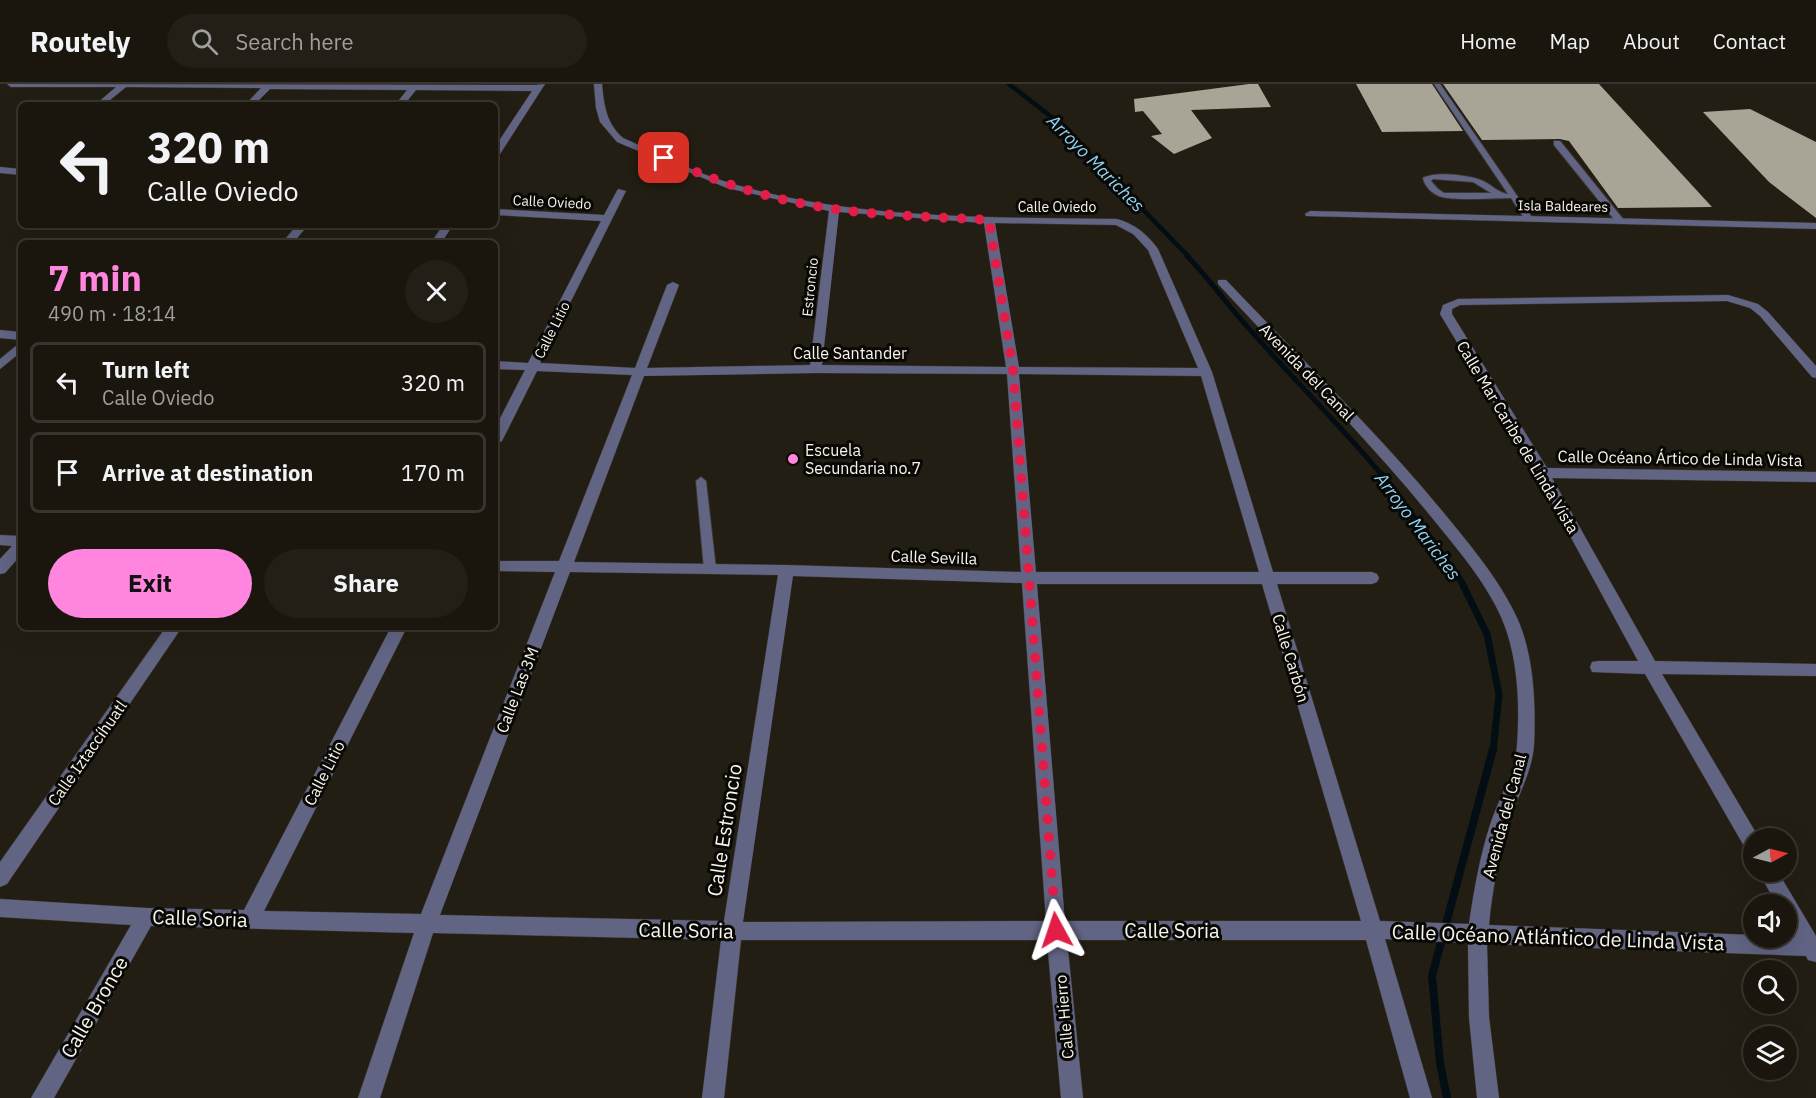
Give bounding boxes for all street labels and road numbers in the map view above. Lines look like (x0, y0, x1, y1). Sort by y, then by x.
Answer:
street label: Calle Oviedo (512, 191, 592, 213)
street label: Isla Baldeares (1518, 196, 1608, 216)
street label: Calle Oviedo (1018, 198, 1096, 216)
street label: Estroncio (798, 257, 822, 317)
street label: Calle Litio (530, 298, 574, 361)
street label: Avenida del Canal (1255, 319, 1359, 425)
street label: Calle Mar Caribe de Linda Vista (1452, 337, 1584, 537)
street label: Calle Santander (793, 343, 907, 363)
street label: Calle Océano Ártico de Linda Vista (1557, 445, 1803, 470)
street label: Calle Sevilla (890, 545, 978, 569)
street label: Calle Carbón (1268, 611, 1314, 705)
street label: Calle Las 3M (491, 644, 543, 736)
street label: Calle Iztaccíhuatl (43, 696, 131, 810)
street label: Calle Litio (299, 737, 349, 809)
street label: Avenida del Canal (1478, 752, 1530, 880)
street label: Calle Estroncio (700, 762, 748, 898)
street label: Calle Soria (152, 903, 248, 933)
street label: Calle Soria (638, 916, 734, 944)
street label: Calle Soria (1124, 917, 1220, 944)
street label: Calle Océano Atlántico de Linda Vista (1391, 918, 1725, 956)
street label: Calle Bronce (54, 951, 134, 1063)
street label: Calle Hierro (1050, 974, 1078, 1060)

